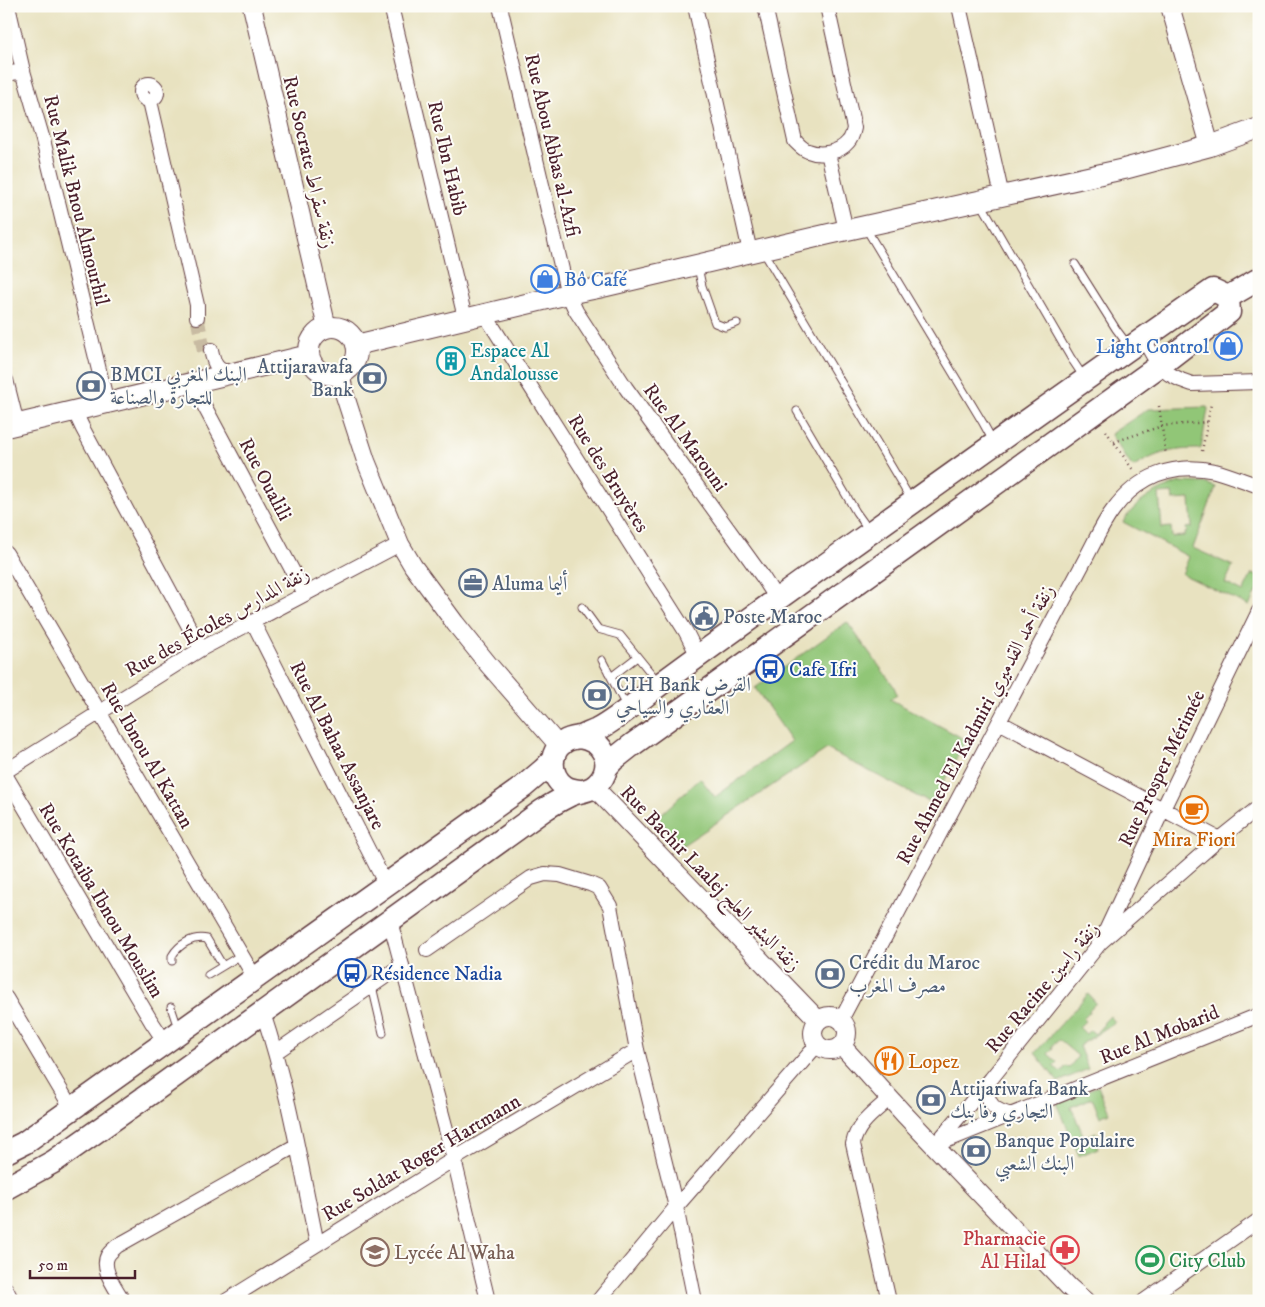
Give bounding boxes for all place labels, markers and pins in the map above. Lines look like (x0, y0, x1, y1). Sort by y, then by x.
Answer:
shop icon: Bô Café (530, 264, 560, 294)
place label: Bô Café (564, 268, 628, 293)
shop icon: Light Control (1213, 331, 1243, 361)
place label: Light Control (1096, 335, 1209, 360)
place label: Espace Al Andalousse (470, 339, 559, 387)
building icon: Espace Al Andalousse (436, 346, 466, 376)
place label: Attijarawafa Bank (257, 355, 353, 403)
place label: BMCI البنك المغربي للتجارة والصناعة (110, 363, 247, 411)
bank icon: Attijarawafa Bank (357, 363, 387, 393)
bank icon: BMCI البنك المغربي للتجارة والصناعة (76, 371, 106, 401)
office icon: Aluma أليما (458, 568, 488, 598)
place label: Aluma أليما (492, 569, 568, 597)
public building icon: Poste Maroc (689, 601, 719, 631)
place label: Poste Maroc (723, 605, 823, 630)
bus stop icon: Cafe Ifri (755, 654, 785, 684)
place label: Cafe Ifri (789, 658, 857, 683)
place label: CIH Bank القرض العقاري والسياحي (616, 673, 751, 723)
bank icon: CIH Bank القرض العقاري والسياحي (582, 680, 612, 710)
cafe icon: Mira Fiori (1179, 795, 1209, 825)
place label: Mira Fiori (1152, 828, 1236, 853)
place label: Crédit du Maroc مصرف المغرب (849, 951, 981, 999)
bus stop icon: Résidence Nadia (337, 958, 367, 988)
bank icon: Crédit du Maroc مصرف المغرب (815, 959, 845, 989)
place label: Résidence Nadia (371, 962, 503, 987)
restaurant icon: Lopez (874, 1046, 904, 1076)
place label: Lopez (908, 1050, 959, 1075)
place label: Attijariwafa Bank التجاري وفا بنك (950, 1077, 1089, 1127)
bank icon: Attijariwafa Bank التجاري وفا بنك (916, 1085, 946, 1115)
place label: Banque Populaire البنك الشعبي (995, 1129, 1135, 1182)
bank icon: Banque Populaire البنك الشعبي (961, 1136, 991, 1166)
place label: Pharmacie Al Hilal (962, 1227, 1046, 1275)
pharmacy icon: Pharmacie Al Hilal (1050, 1235, 1080, 1265)
school or university icon: Lycée Al Waha (360, 1237, 390, 1267)
place label: Lycée Al Waha (394, 1241, 515, 1266)
sports icon: City Club (1135, 1245, 1165, 1275)
place label: City Club (1169, 1249, 1246, 1274)

